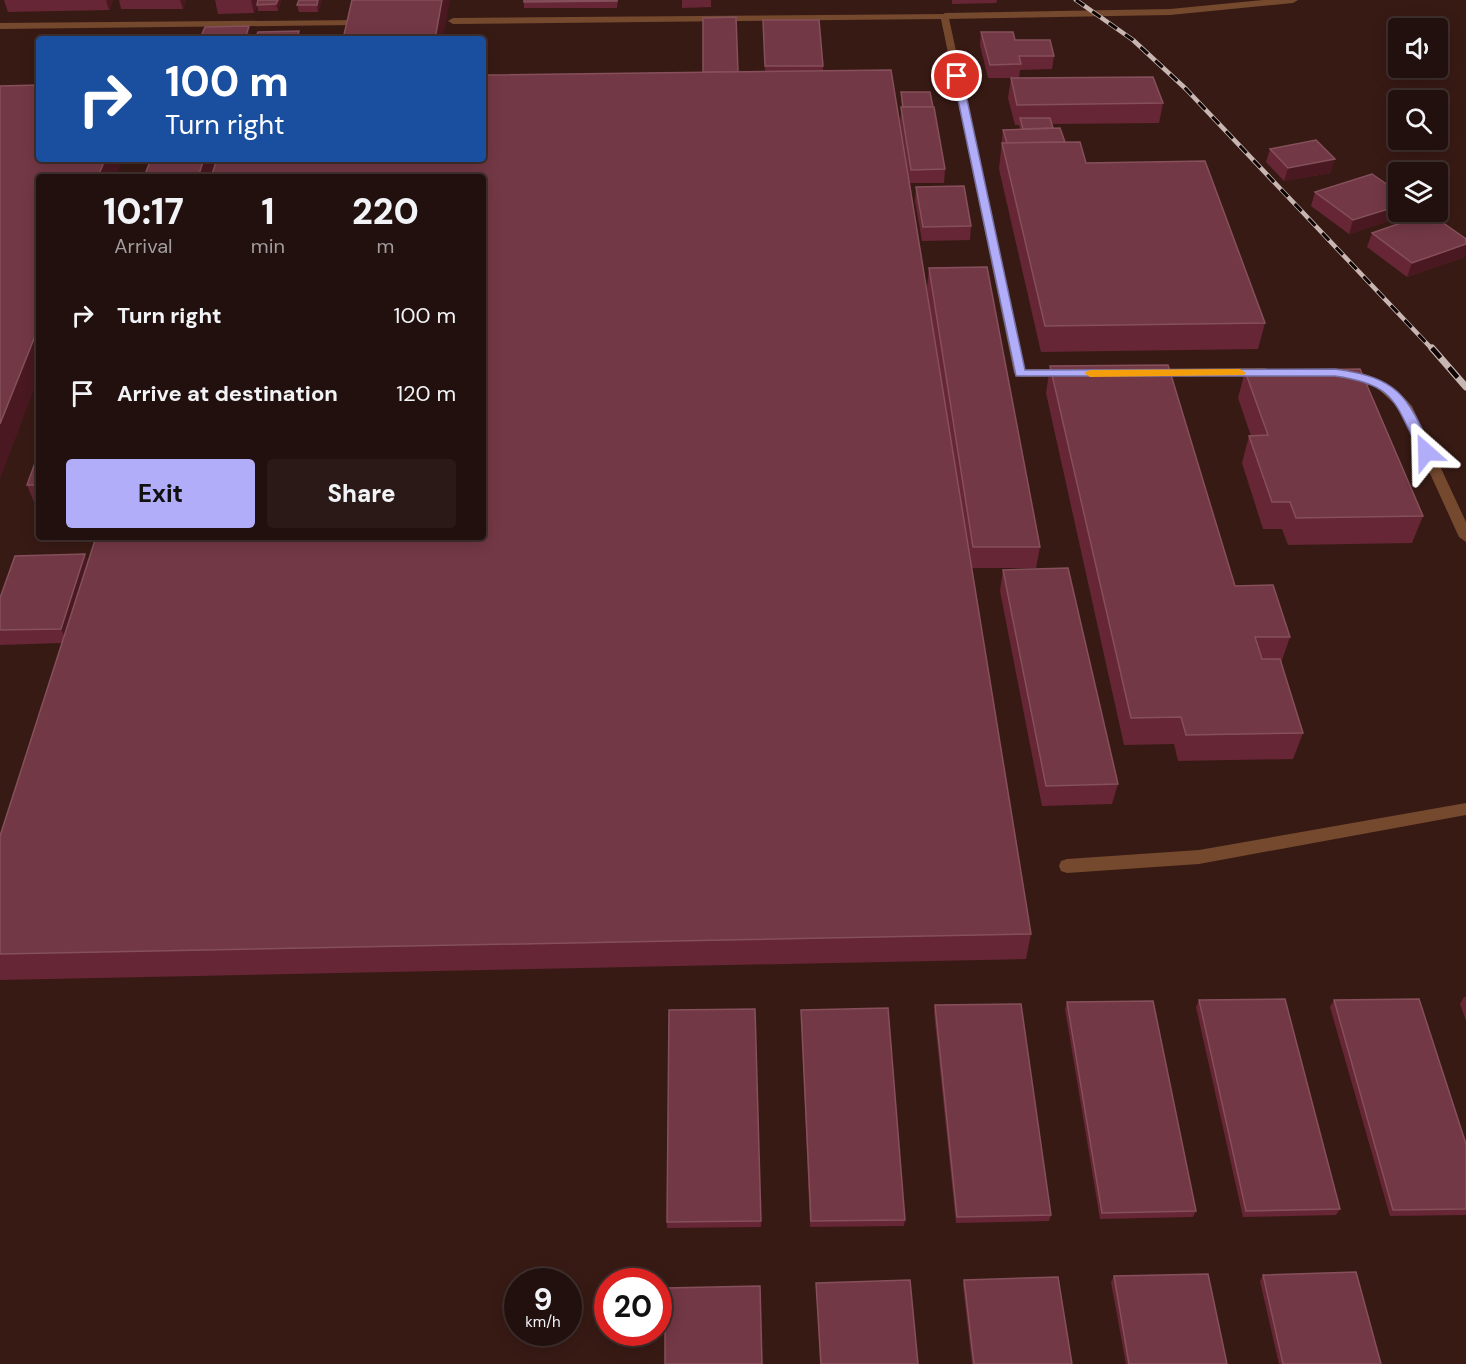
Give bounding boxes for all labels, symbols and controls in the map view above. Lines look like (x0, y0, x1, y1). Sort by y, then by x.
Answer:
map controls (1388, 18, 1448, 222)
button: sound (1388, 18, 1448, 78)
pin (931, 50, 982, 101)
text: 100 m (165, 54, 289, 109)
icon: arrive (940, 59, 973, 92)
icon: right (66, 60, 144, 138)
button: search (1388, 90, 1448, 150)
text: Turn right (165, 107, 285, 142)
button: layers (1388, 162, 1448, 222)
text: 10:17 (103, 188, 184, 235)
text: 1 (261, 188, 275, 235)
text: 220 (352, 188, 419, 235)
text: Arrival (114, 233, 173, 259)
text: min (251, 233, 285, 259)
text: m (377, 233, 394, 259)
icon: right (66, 299, 99, 332)
text: Turn right (117, 301, 222, 330)
text: 100 m (394, 301, 456, 330)
icon: arrive (66, 377, 99, 410)
text: Arrive at destination (117, 379, 338, 408)
text: 120 m (396, 379, 456, 408)
position arrow (1394, 420, 1458, 484)
button: Exit (66, 459, 255, 528)
button: Share (267, 459, 456, 528)
speed limit sign: 20 (594, 1268, 672, 1346)
text: 9 (533, 1280, 553, 1319)
text: km/h (525, 1312, 561, 1332)

